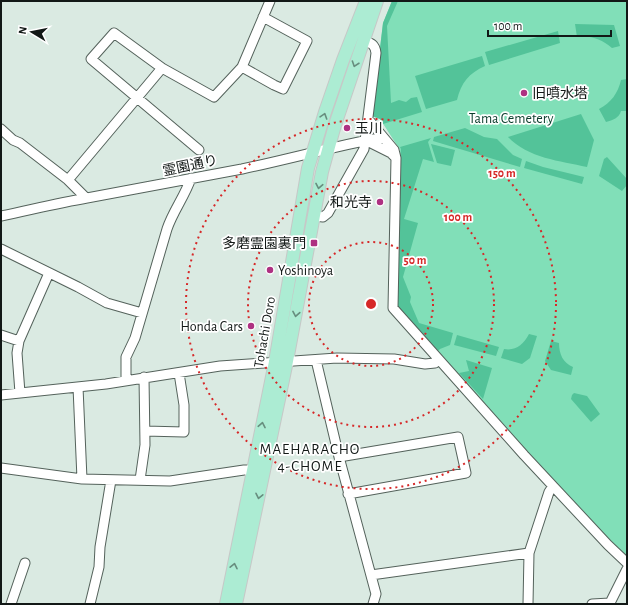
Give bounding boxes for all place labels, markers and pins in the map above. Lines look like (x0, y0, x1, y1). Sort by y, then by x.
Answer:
place label: 旧噴水塔 (532, 86, 588, 101)
marker: 旧噴水塔 (519, 88, 529, 98)
place label: 玉川 (355, 121, 383, 136)
marker: 玉川 (342, 123, 352, 133)
place label: 和光寺 (330, 195, 372, 210)
marker: 和光寺 (375, 197, 385, 207)
place label: 多磨霊園裏門 (222, 236, 306, 251)
marker: 多磨霊園裏門 (309, 238, 319, 248)
place label: Yoshinoya (278, 264, 334, 278)
marker: Yoshinoya (265, 265, 275, 275)
centre of rings (364, 297, 378, 311)
place label: Honda Cars (180, 320, 243, 334)
marker: Honda Cars (246, 321, 256, 331)

